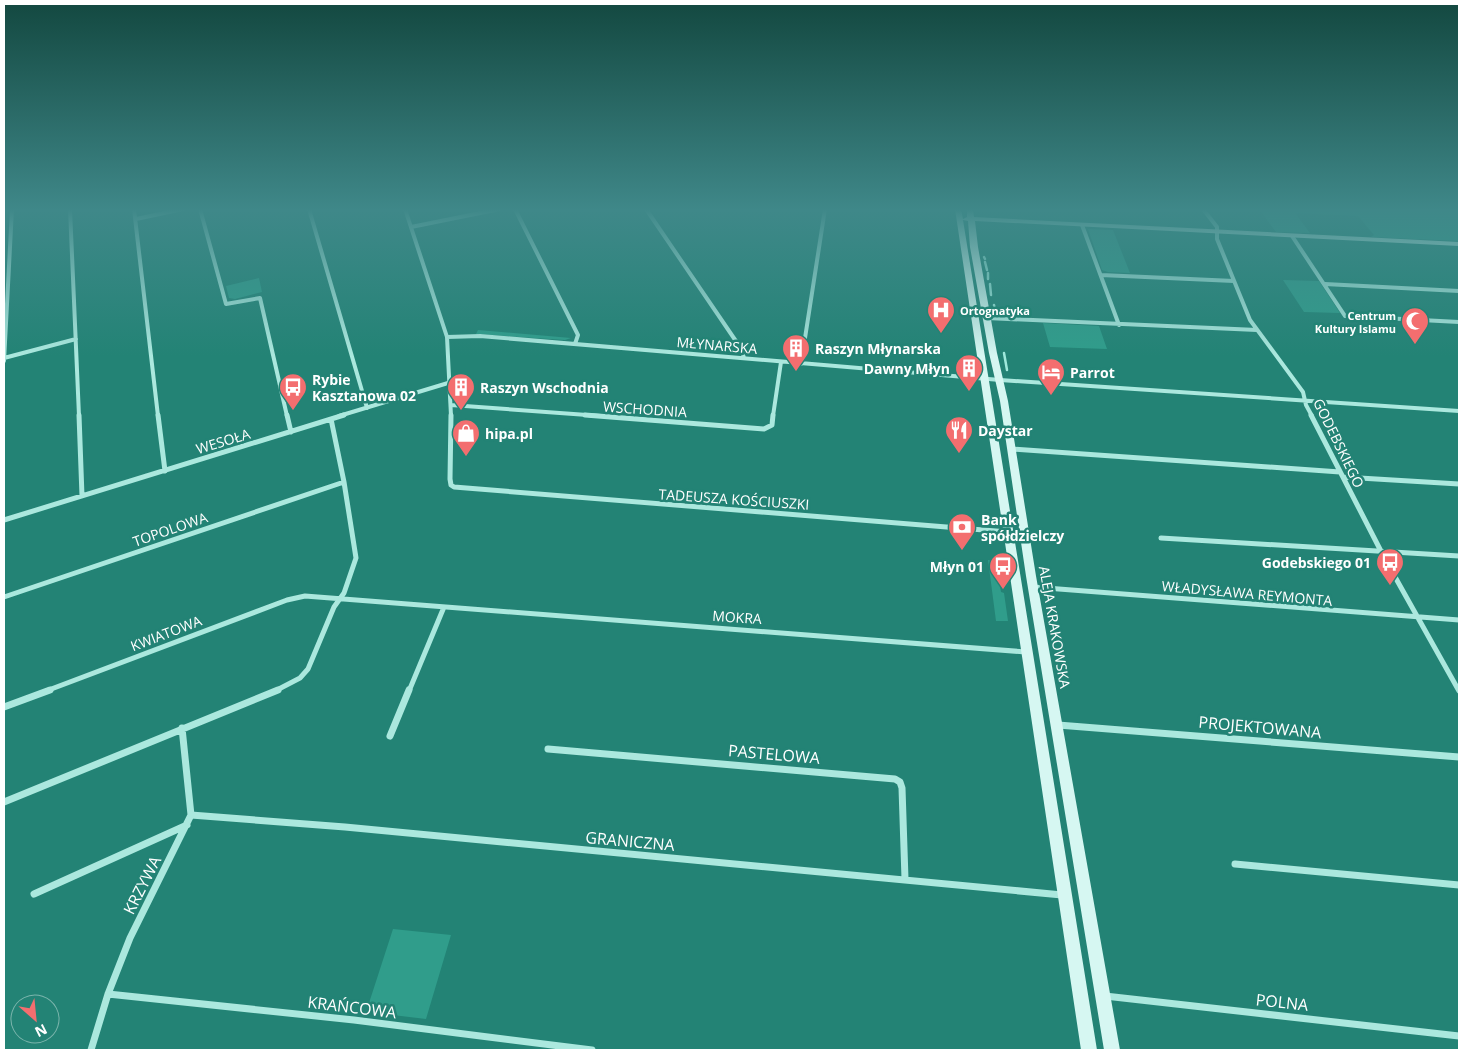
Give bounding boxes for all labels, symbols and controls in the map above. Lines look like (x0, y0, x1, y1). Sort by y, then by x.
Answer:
hospital icon: Ortognatyka (926, 295, 956, 334)
place label: Ortognatyka (960, 303, 1030, 318)
mosque icon: Centrum Kultury Islamu (1400, 306, 1430, 345)
place label: Centrum Kultury Islamu (1315, 308, 1396, 336)
street label: MŁYNARSKA (676, 332, 758, 358)
building icon: Raszyn Młynarska (781, 333, 811, 372)
place label: Raszyn Młynarska (815, 339, 941, 358)
building icon: Dawny Młyn (954, 353, 984, 392)
hotel icon: Parrot (1036, 357, 1066, 396)
place label: Dawny Młyn (864, 359, 950, 378)
place label: Parrot (1070, 363, 1115, 382)
place label: Rybie Kasztanowa 02 (312, 370, 416, 405)
bus stop icon: Rybie Kasztanowa 02 (278, 372, 308, 411)
building icon: Raszyn Wschodnia (446, 372, 476, 411)
place label: Raszyn Wschodnia (480, 378, 609, 397)
street label: GODEBSKIEGO (1309, 395, 1369, 491)
street label: WSCHODNIA (602, 397, 688, 421)
restaurant icon: Daystar (944, 415, 974, 454)
shop icon: hipa.pl (451, 418, 481, 457)
place label: Daystar (978, 421, 1033, 440)
street label: WESOŁA (194, 424, 252, 458)
place label: hipa.pl (485, 424, 533, 443)
street label: TADEUSZA KOŚCIUSZKI (658, 484, 810, 514)
street label: TOPOLOWA (130, 507, 210, 551)
place label: Bank spółdzielczy (981, 510, 1064, 545)
bank icon: Bank spółdzielczy (947, 512, 977, 551)
bus stop icon: Godebskiego 01 (1375, 547, 1405, 586)
bus stop icon: Młyn 01 (988, 551, 1018, 590)
place label: Godebskiego 01 (1262, 553, 1371, 572)
place label: Młyn 01 (930, 557, 984, 576)
street label: ALEJA KRAKOWSKA (1035, 564, 1075, 690)
street label: WŁADYSŁAWA REYMONTA (1161, 576, 1333, 610)
street label: MOKRA (712, 606, 763, 628)
street label: KWIATOWA (128, 611, 204, 655)
street label: PROJEKTOWANA (1198, 711, 1323, 743)
street label: PASTELOWA (727, 739, 822, 769)
street label: GRANICZNA (584, 826, 676, 856)
street label: KRZYWA (118, 851, 166, 918)
street label: POLNA (1255, 988, 1310, 1016)
street label: KRAŃCOWA (306, 991, 399, 1023)
north arrow (10, 994, 60, 1044)
text: N (32, 1020, 51, 1042)

